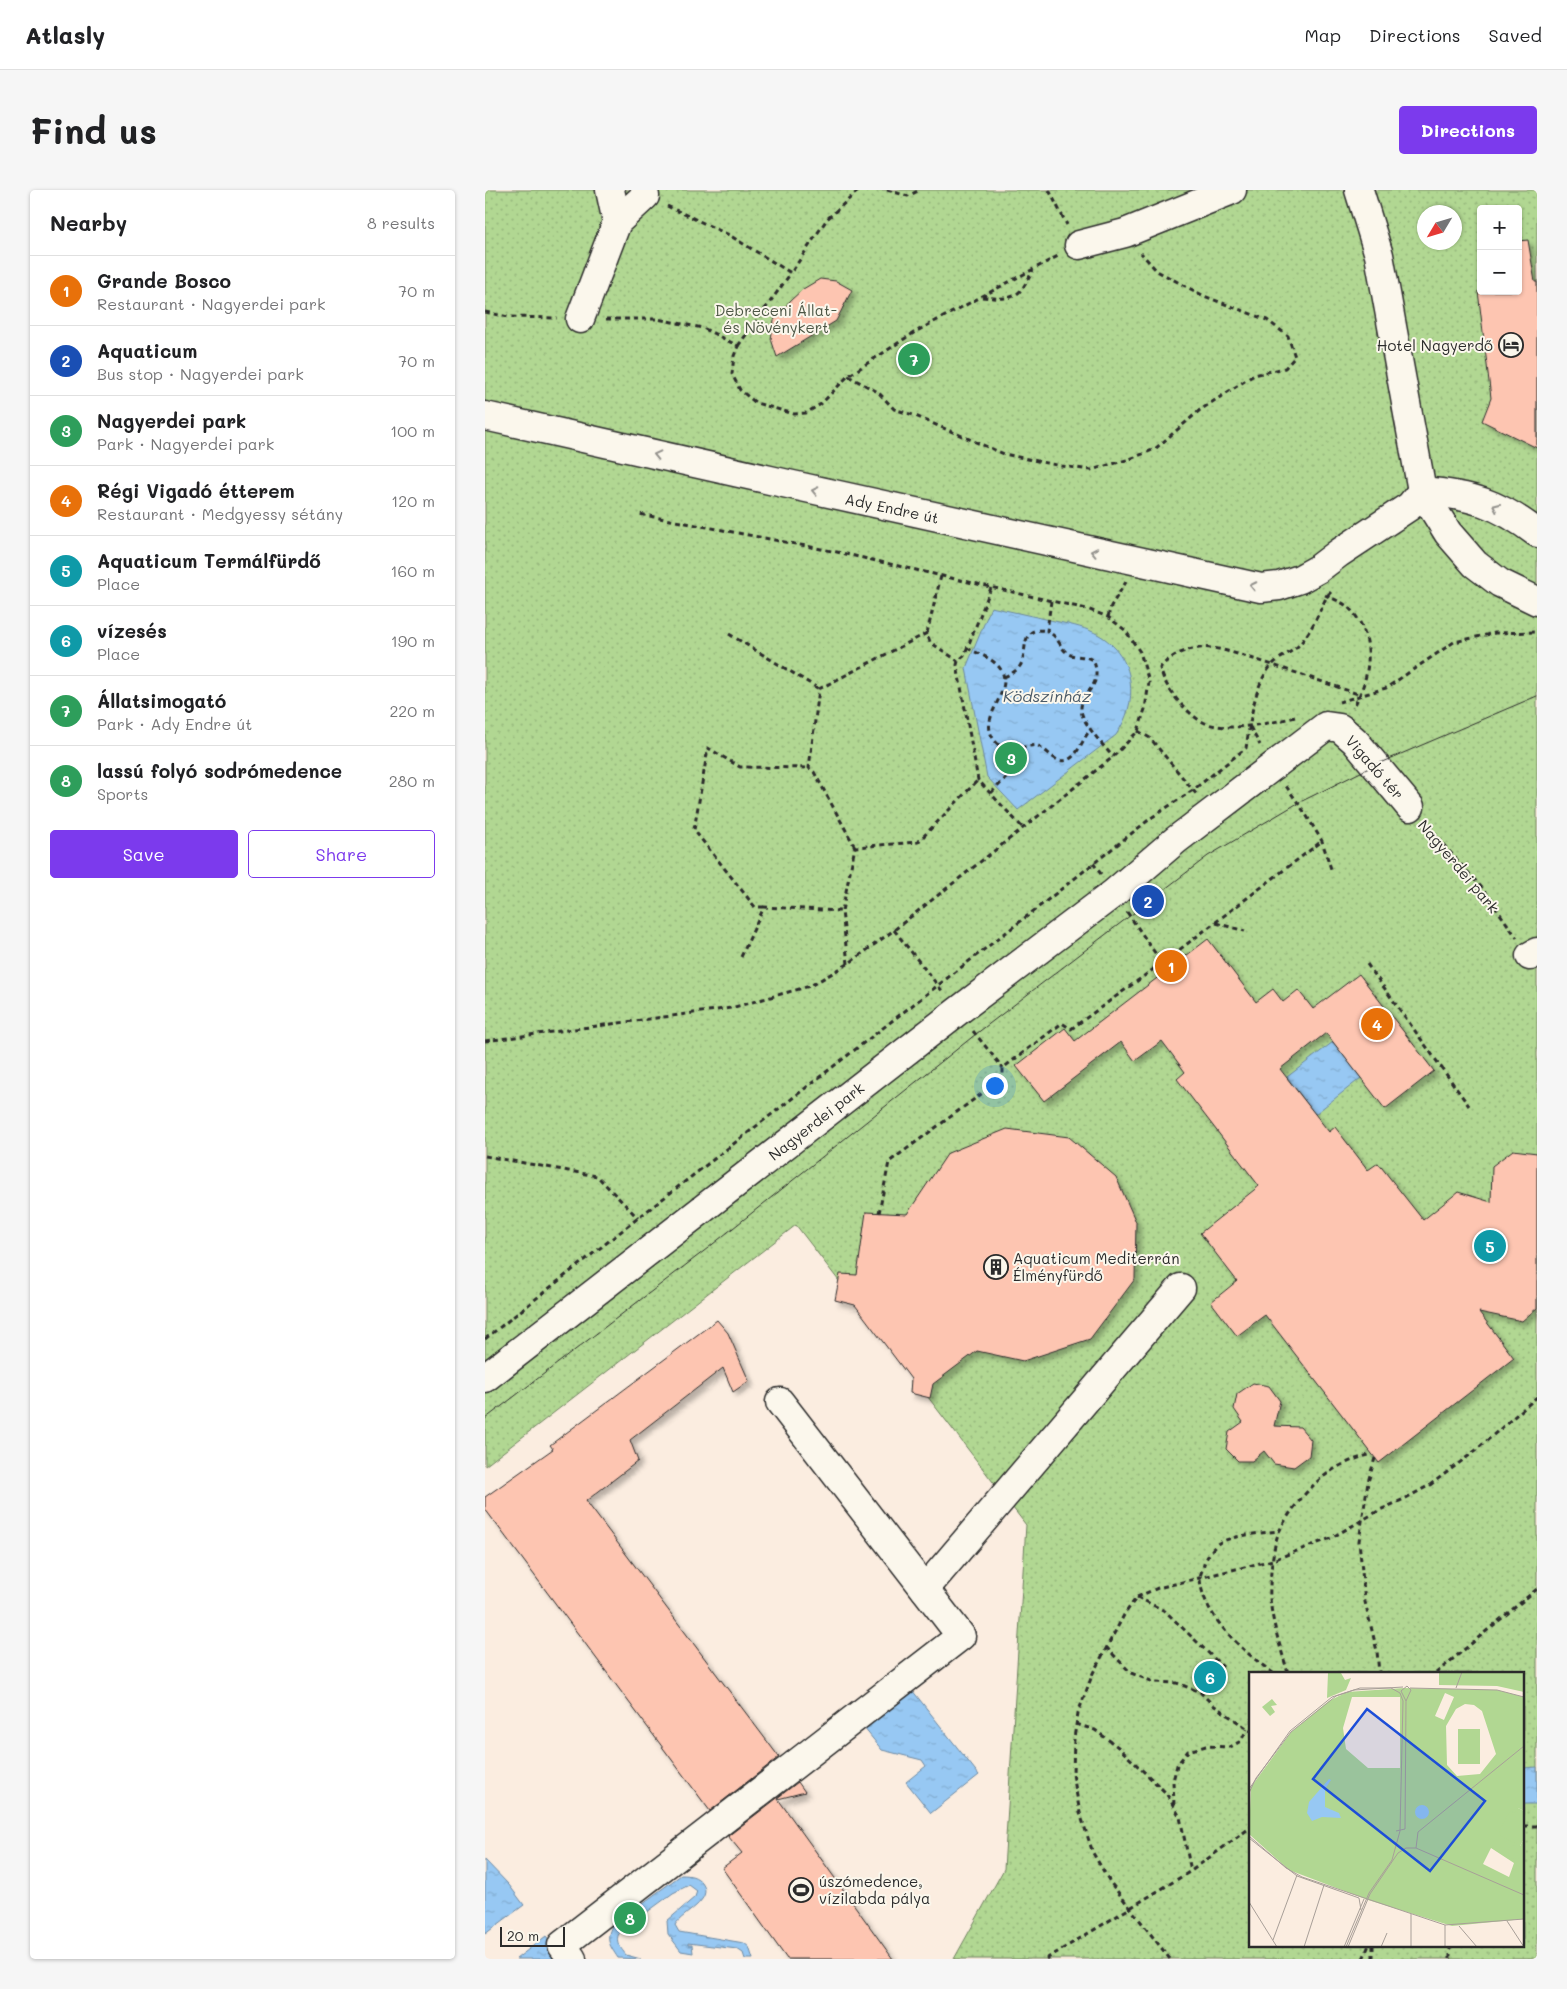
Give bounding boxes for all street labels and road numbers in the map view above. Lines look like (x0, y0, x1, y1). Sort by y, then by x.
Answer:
street label: Ady Endre út (843, 488, 941, 528)
street label: Vigadó tér (1342, 731, 1408, 803)
street label: Nagyerdei park (1414, 815, 1504, 917)
street label: Nagyerdei park (764, 1077, 868, 1165)

